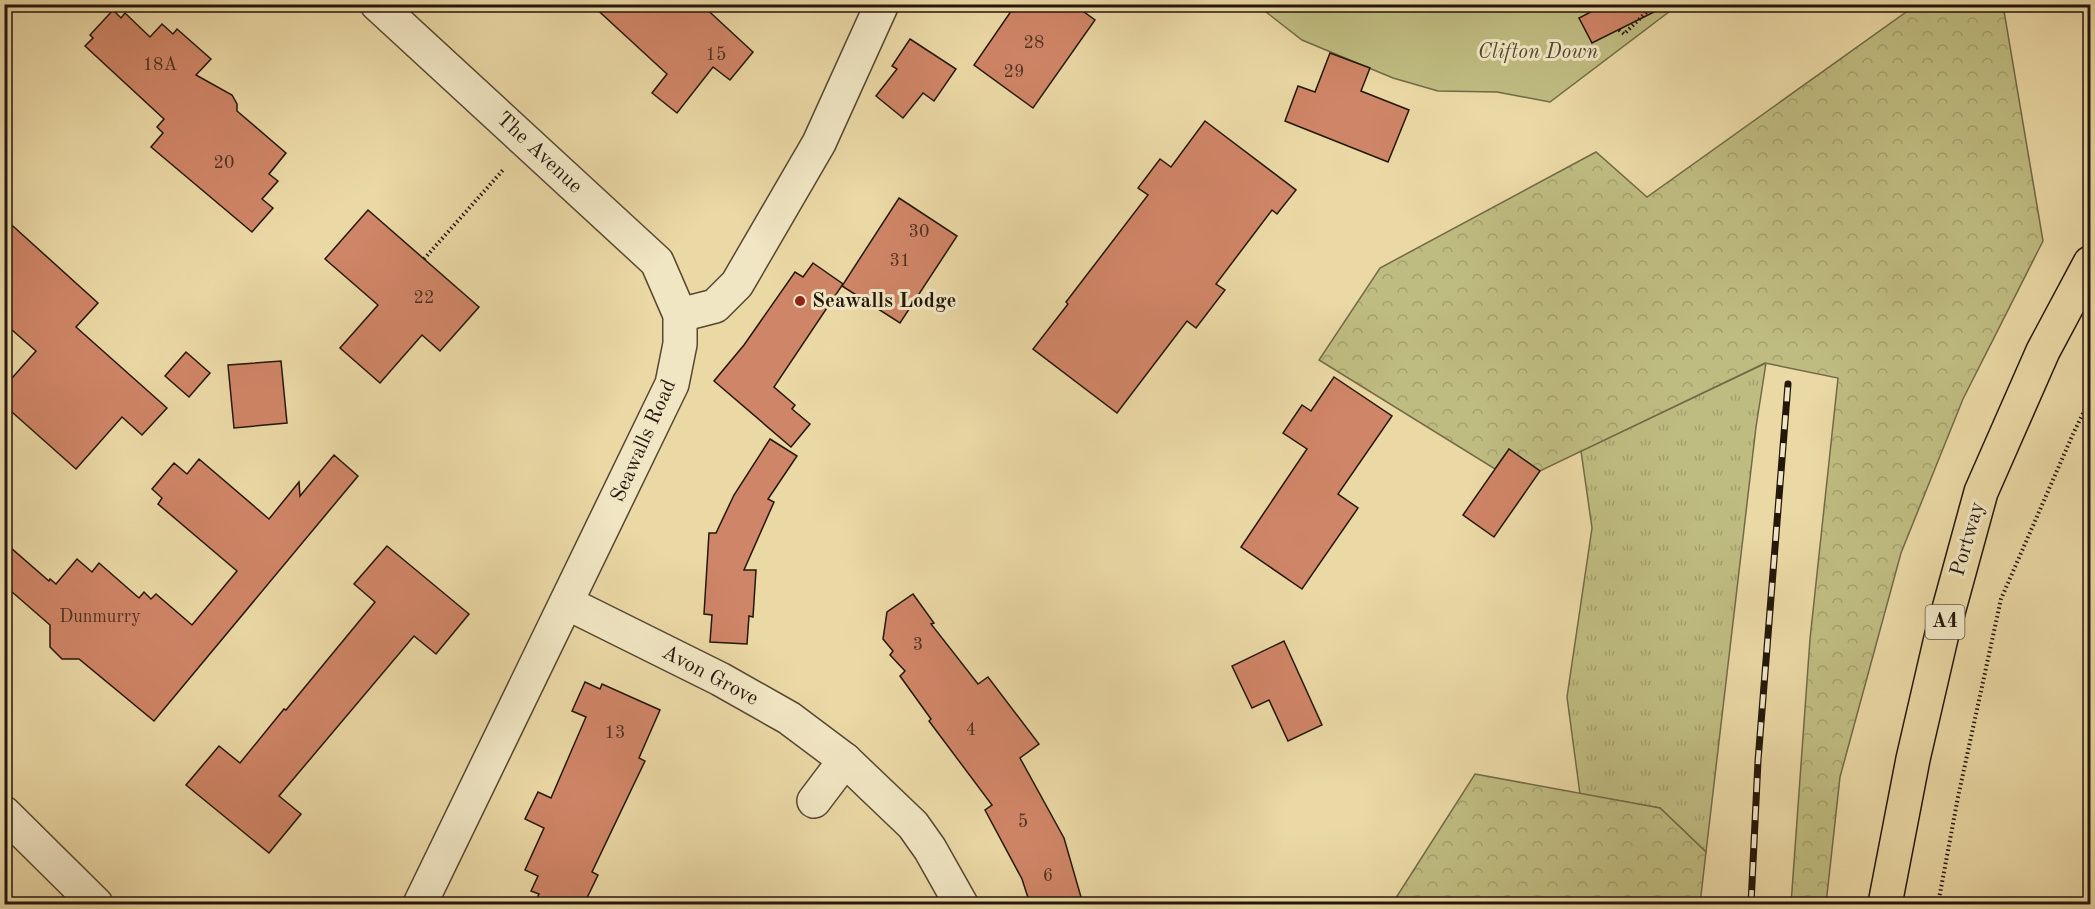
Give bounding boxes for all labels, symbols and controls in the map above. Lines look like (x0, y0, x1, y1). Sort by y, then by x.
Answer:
house number: 28 (1024, 34, 1044, 52)
park label: Clifton Down (1478, 42, 1598, 63)
house number: 15 (706, 46, 726, 64)
house number: 18A (143, 56, 178, 74)
house number: 29 (1004, 63, 1024, 81)
street label: The Avenue (492, 108, 586, 198)
house number: 20 (214, 154, 234, 172)
house number: 30 (909, 223, 929, 241)
house number: 31 (890, 252, 910, 270)
house number: 22 (414, 289, 434, 307)
place label: Seawalls Lodge (812, 291, 957, 312)
marker: Seawalls Lodge (793, 294, 807, 308)
street label: Seawalls Road (608, 377, 680, 505)
street label: Portway (1947, 499, 1989, 579)
road number: A4 (1926, 605, 1964, 639)
house number: Dunmurry (59, 608, 141, 626)
house number: 3 (913, 636, 923, 654)
street label: Avon Grove (658, 642, 762, 710)
house number: 4 (966, 721, 976, 739)
house number: 13 (605, 724, 625, 742)
house number: 5 (1018, 813, 1028, 831)
house number: 6 (1043, 867, 1053, 885)

